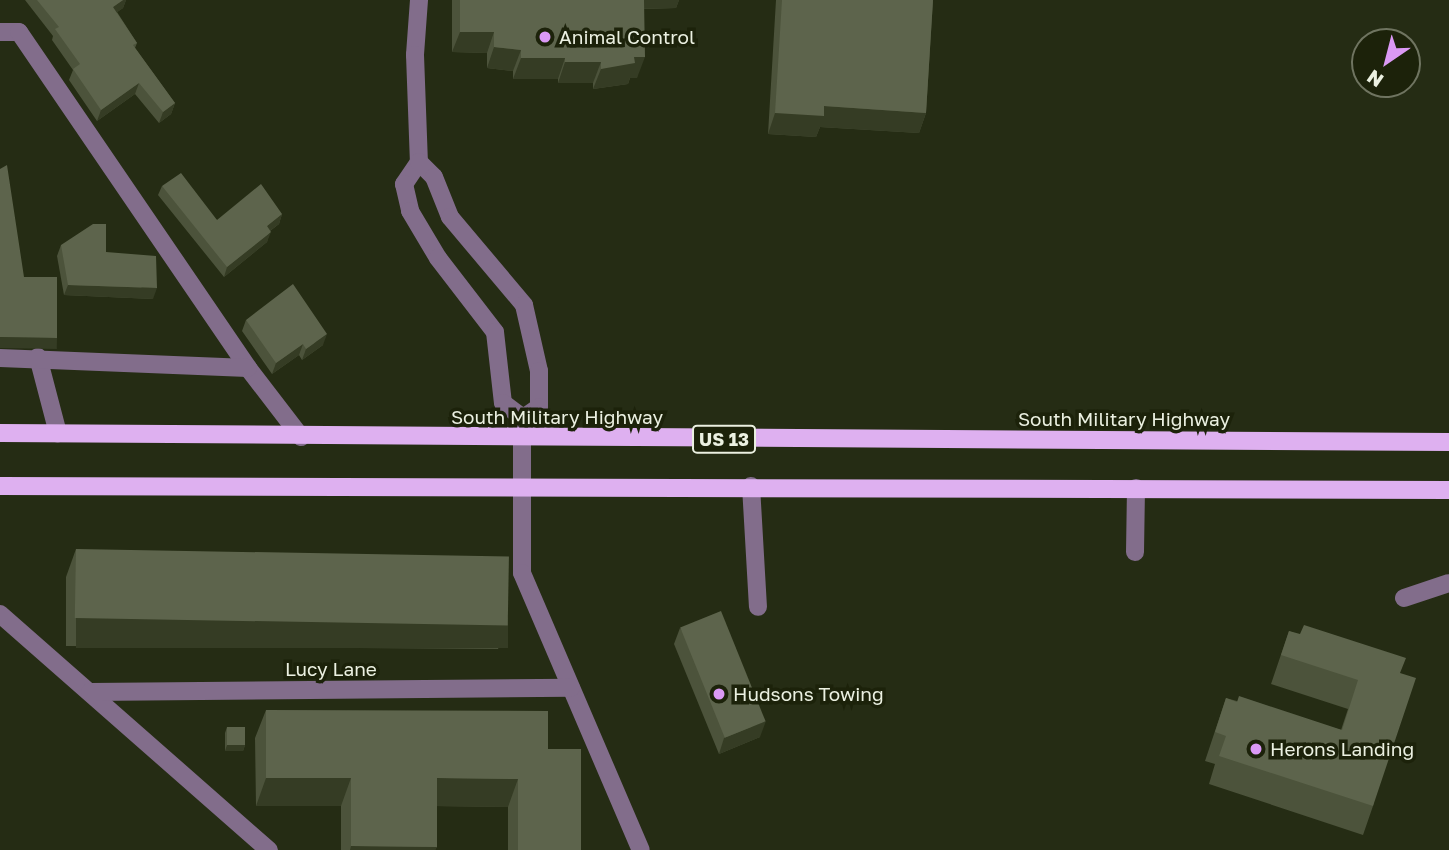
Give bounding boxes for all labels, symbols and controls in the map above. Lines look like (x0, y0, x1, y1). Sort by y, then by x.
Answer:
place label: Animal Control (559, 26, 695, 48)
north arrow (1351, 28, 1421, 98)
marker: Animal Control (537, 29, 553, 45)
text: N (1362, 65, 1387, 93)
street label: South Military Highway (451, 406, 663, 428)
street label: South Military Highway (1018, 408, 1230, 430)
road number: US 13 (691, 424, 757, 454)
street label: Lucy Lane (285, 658, 377, 680)
place label: Hudsons Towing (733, 683, 884, 705)
marker: Hudsons Towing (711, 686, 727, 702)
place label: Herons Landing (1270, 738, 1414, 760)
marker: Herons Landing (1248, 741, 1264, 757)

